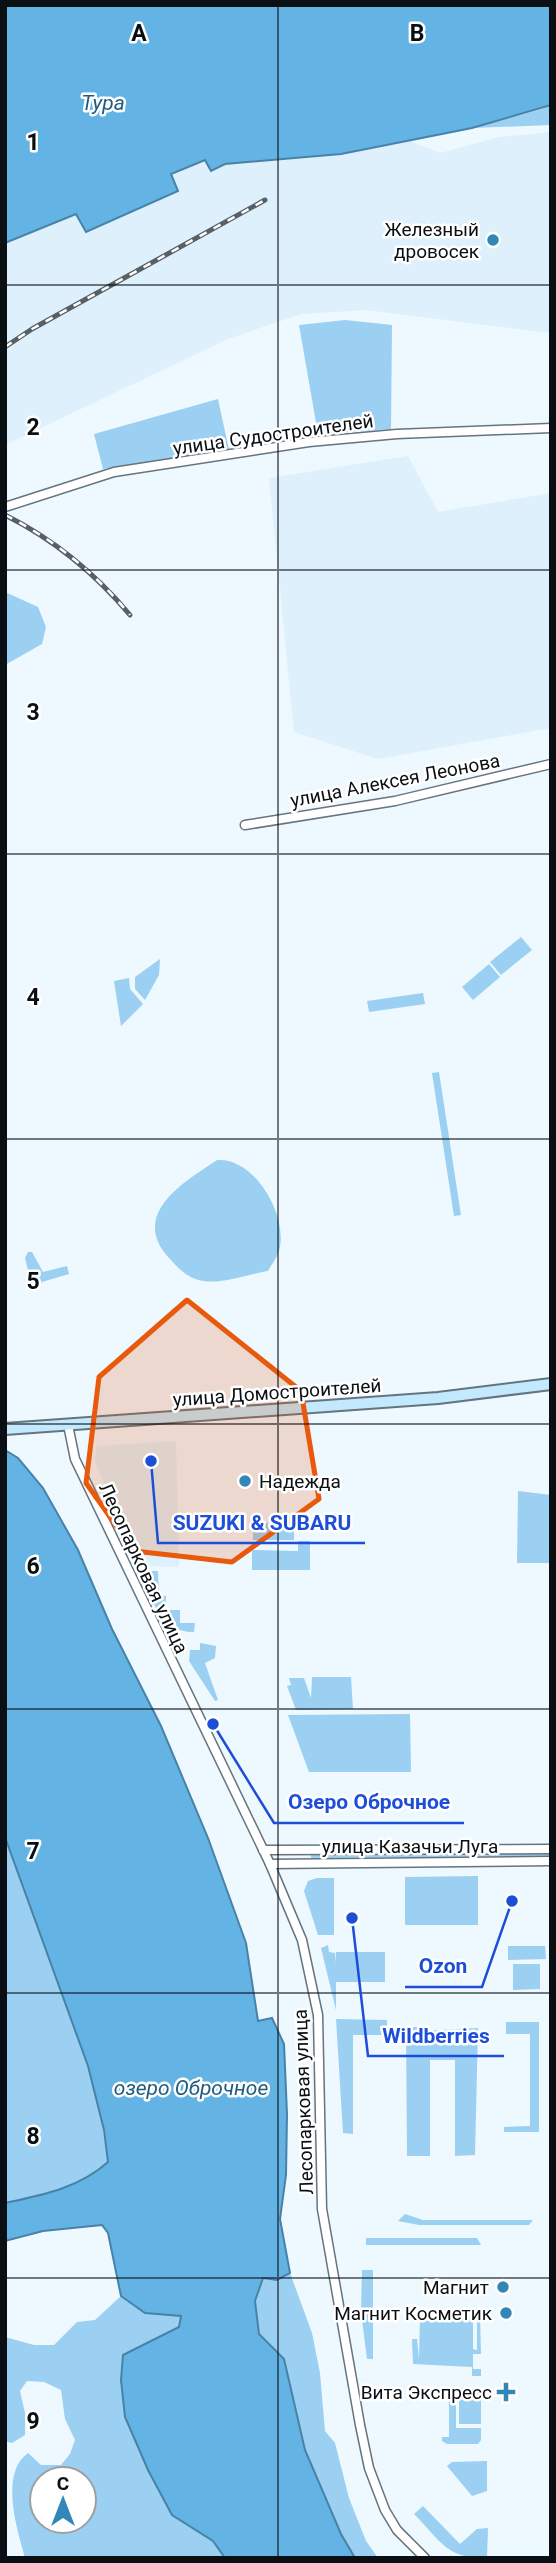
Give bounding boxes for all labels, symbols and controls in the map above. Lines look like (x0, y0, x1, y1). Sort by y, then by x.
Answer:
text: A (131, 20, 147, 47)
text: B (410, 20, 424, 47)
water label: Тура (81, 91, 125, 115)
text: 1 (26, 129, 40, 156)
place label: Железный дровосек (385, 218, 480, 263)
marker: Железный дровосек (485, 232, 501, 248)
street label: улица Судостроителей (171, 409, 375, 460)
text: 2 (26, 414, 40, 441)
text: 3 (26, 699, 40, 726)
street label: улица Алексея Леонова (288, 749, 502, 812)
text: 4 (26, 984, 40, 1011)
text: 5 (26, 1268, 40, 1295)
street label: улица Домостроителей (172, 1374, 382, 1411)
place label: Надежда (259, 1470, 341, 1493)
marker: Надежда (237, 1473, 253, 1489)
street label: Лесопарковая улица (94, 1479, 193, 1657)
callout: SUZUKI & SUBARU (158, 1501, 365, 1543)
text: SUZUKI & SUBARU (173, 1511, 351, 1535)
text: 6 (26, 1553, 40, 1580)
callout: Озеро Оброчное (274, 1781, 464, 1823)
text: Озеро Оброчное (288, 1790, 450, 1814)
street label: улица Казачьи Луга (322, 1835, 498, 1858)
text: 7 (26, 1838, 40, 1865)
callout: Ozon (405, 1945, 482, 1987)
text: Ozon (419, 1954, 467, 1978)
street label: Лесопарковая улица (289, 2009, 318, 2195)
callout: Wildberries (368, 2014, 504, 2056)
text: Wildberries (382, 2024, 490, 2048)
water label: озеро Оброчное (114, 2076, 268, 2100)
text: 8 (26, 2123, 40, 2150)
place label: Магнит (423, 2276, 489, 2299)
marker: Магнит (495, 2279, 511, 2295)
place label: Магнит Косметик (334, 2302, 493, 2325)
marker: Магнит Косметик (498, 2305, 514, 2321)
place label: Вита Экспресс (361, 2381, 492, 2404)
marker: Вита Экспресс (498, 2384, 514, 2400)
text: 9 (26, 2408, 40, 2435)
north arrow (28, 2465, 98, 2535)
text: С (57, 2472, 69, 2495)

